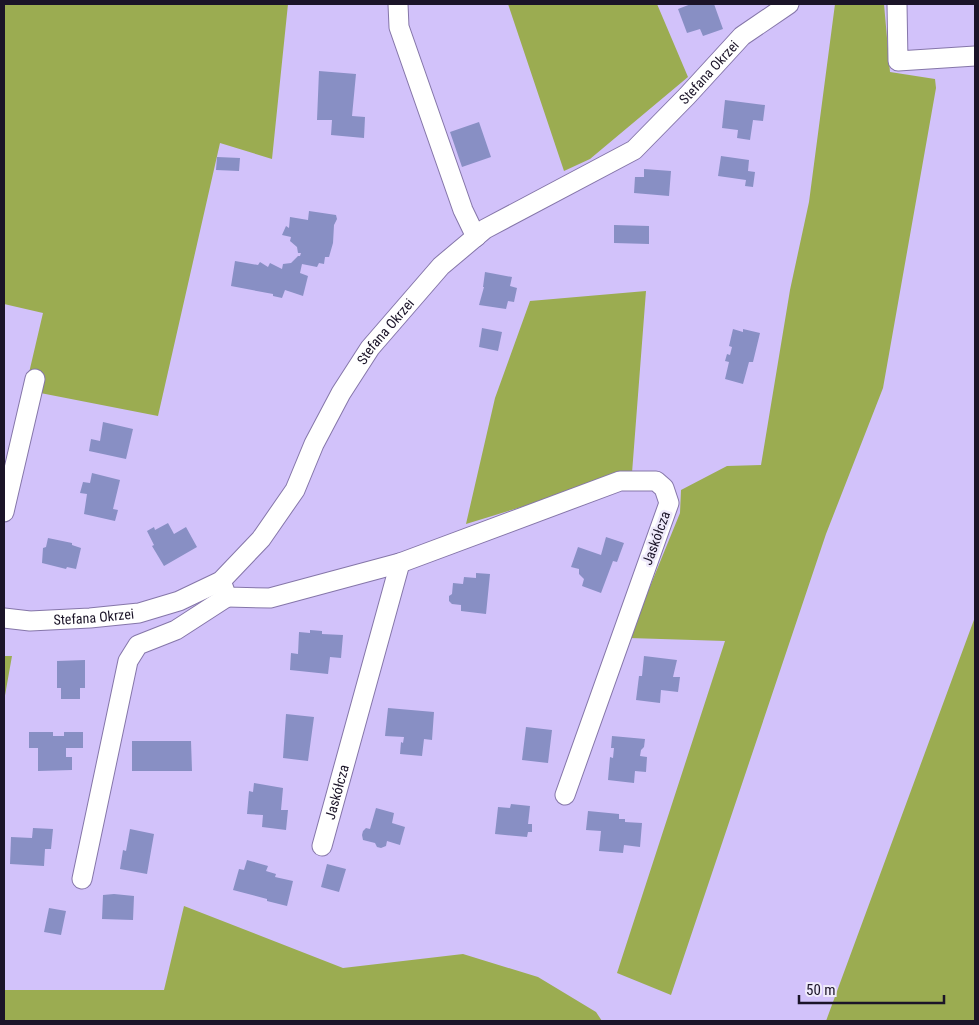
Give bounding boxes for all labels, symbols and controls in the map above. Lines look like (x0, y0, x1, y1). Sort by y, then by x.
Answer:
street label: Stefana Okrzei (676, 37, 742, 107)
street label: Stefana Okrzei (354, 295, 417, 367)
street label: Jaskółcza (639, 509, 673, 567)
street label: Stefana Okrzei (53, 606, 135, 628)
street label: Jaskółcza (322, 763, 352, 821)
scale bar (799, 972, 944, 1004)
text: 50 m (806, 981, 836, 999)

